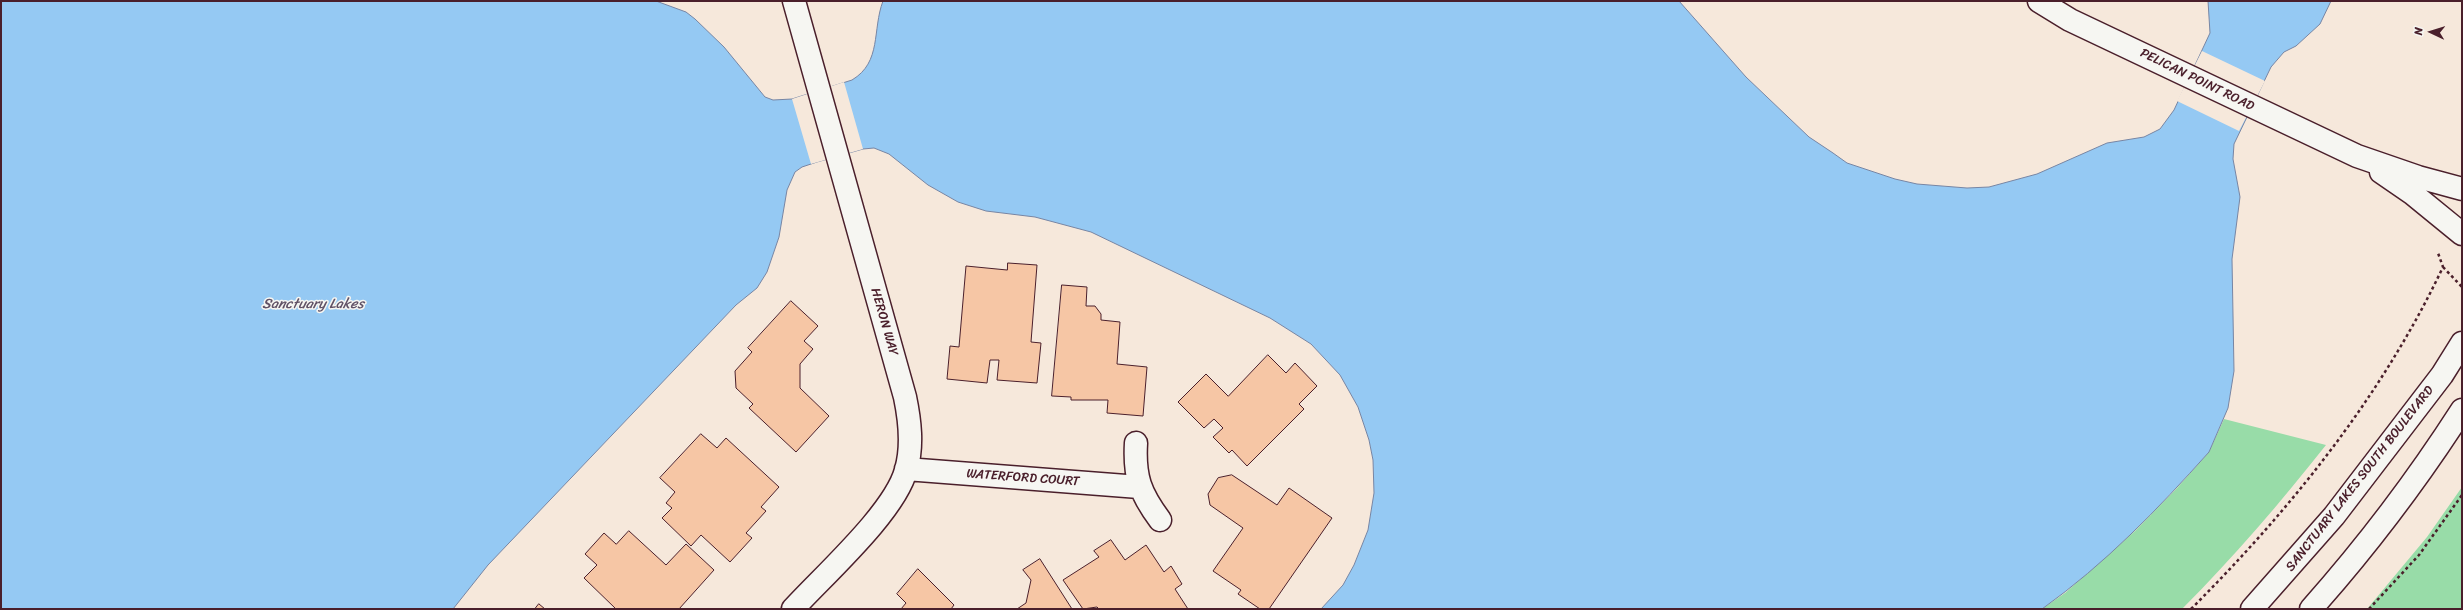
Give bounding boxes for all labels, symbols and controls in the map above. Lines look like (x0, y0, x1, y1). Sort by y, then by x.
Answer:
north arrow (2411, 12, 2451, 52)
text: N (2409, 27, 2428, 36)
street label: PELICAN POINT ROAD (2137, 46, 2257, 114)
street label: HERON WAY (867, 286, 901, 358)
water label: Sanctuary Lakes (262, 296, 364, 312)
street label: SANCTUARY LAKES SOUTH BOULEVARD (2283, 383, 2437, 575)
street label: WATERFORD COURT (966, 466, 1080, 490)

